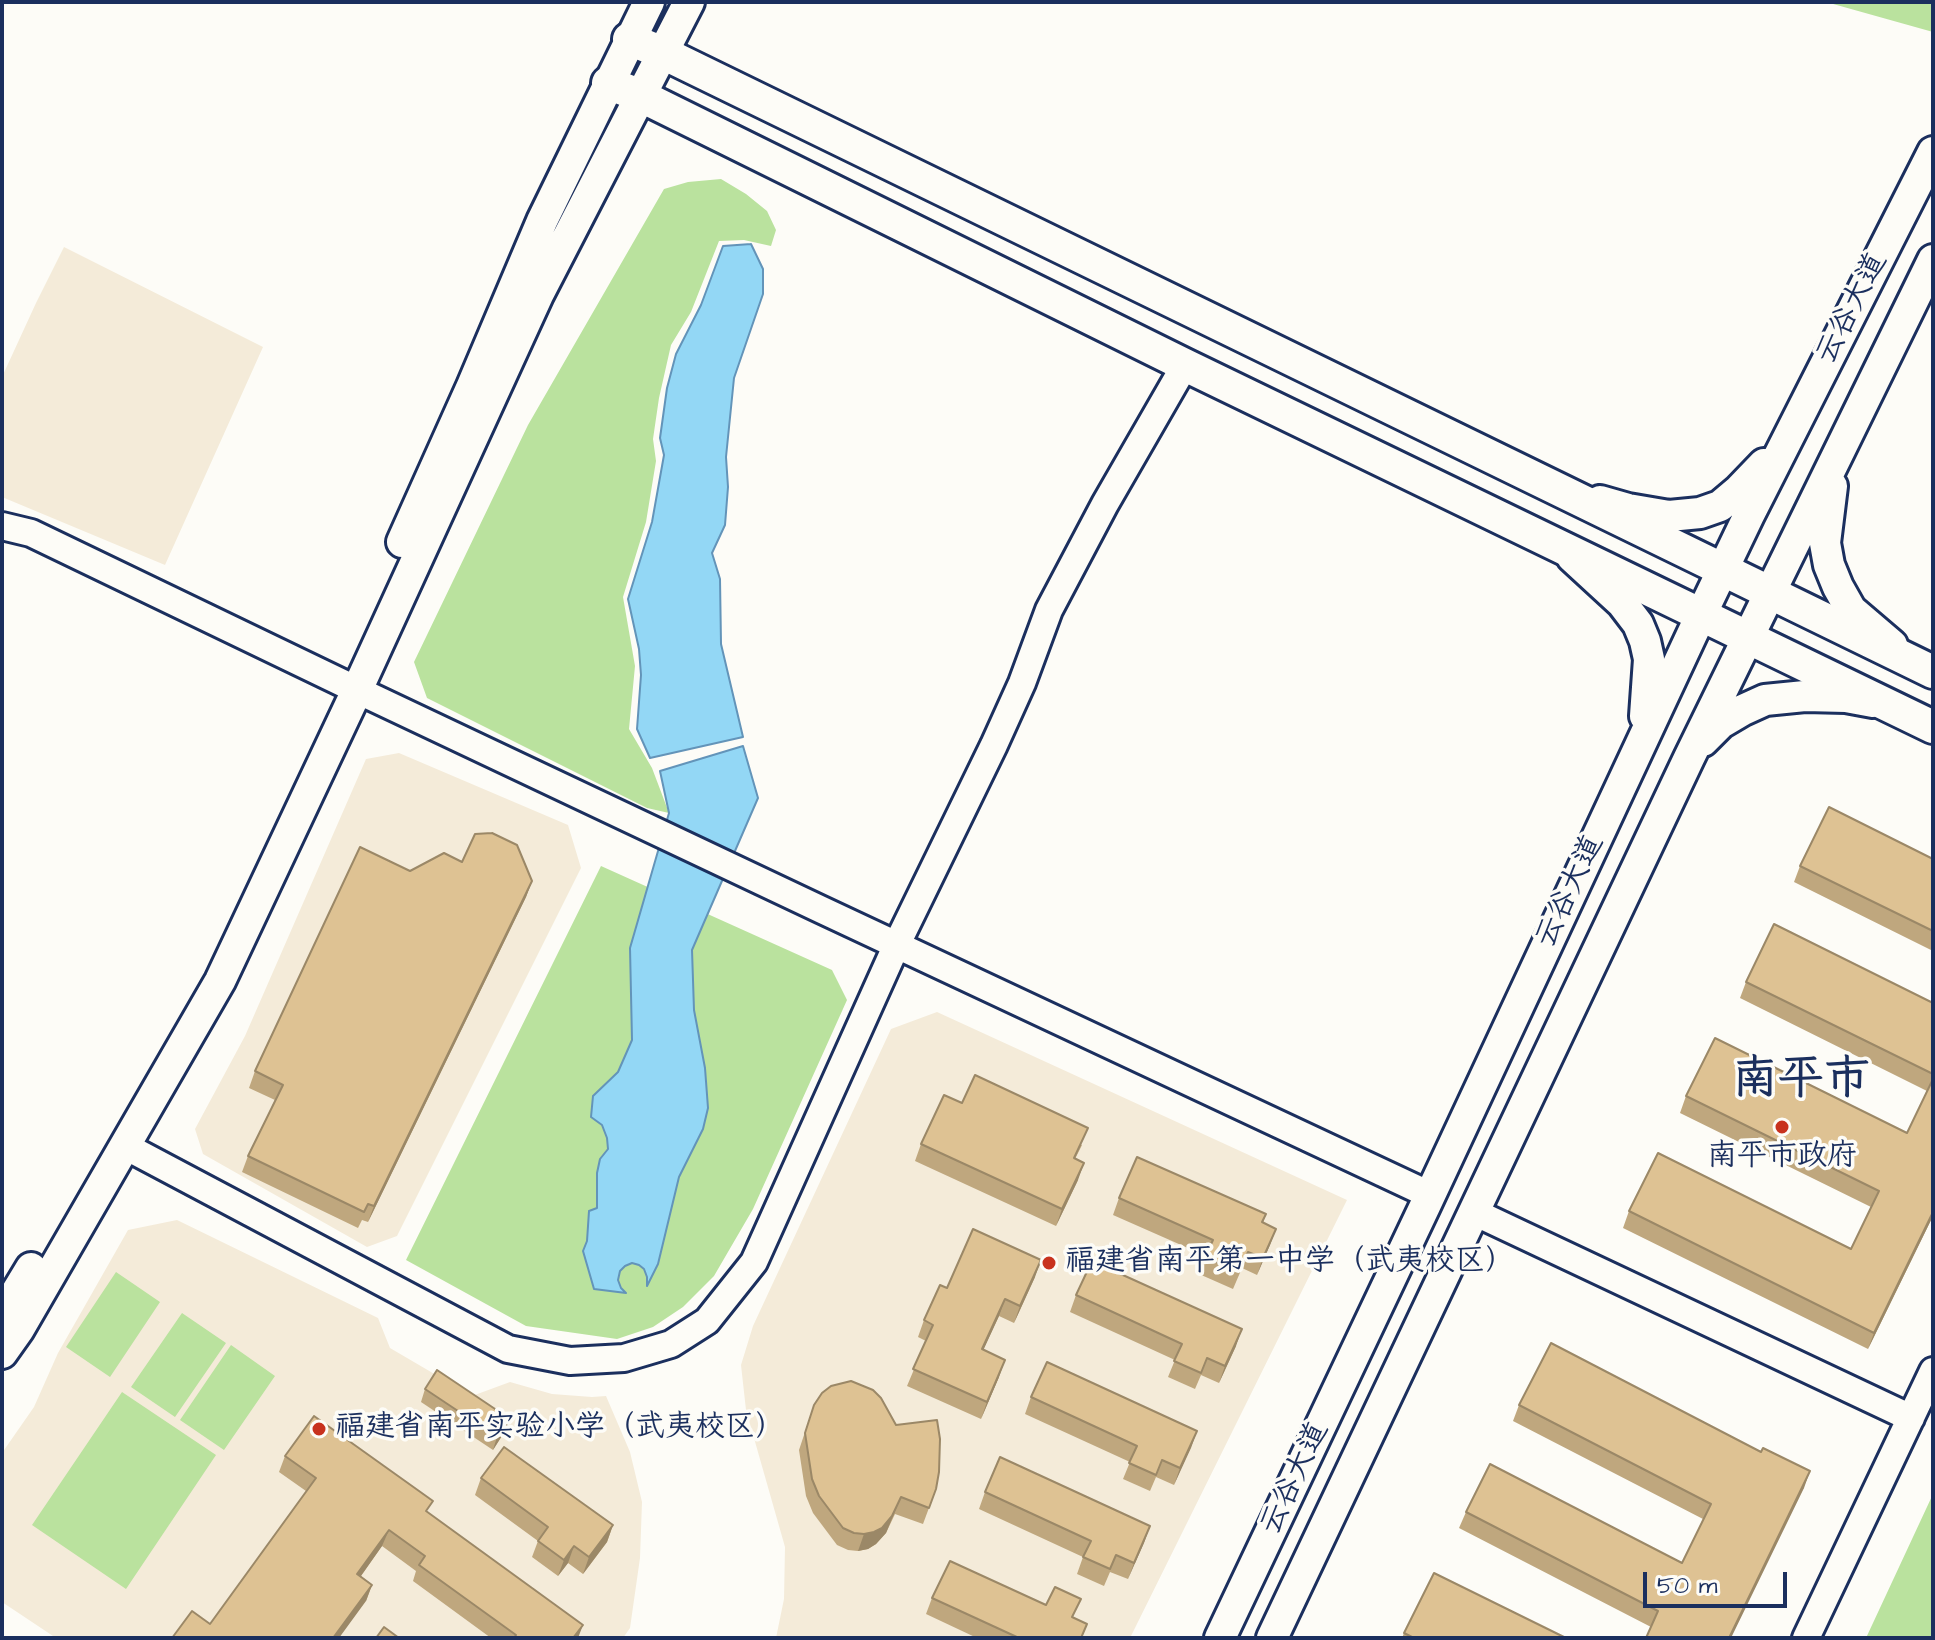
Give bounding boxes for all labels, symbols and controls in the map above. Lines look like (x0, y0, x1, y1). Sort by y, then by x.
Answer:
street label: 云谷大道 (1810, 247, 1896, 371)
street label: 云谷大道 (1529, 830, 1613, 954)
district label: 南平市 (1732, 1054, 1870, 1110)
marker: 南平市政府 (1773, 1118, 1791, 1136)
place label: 南平市政府 (1707, 1140, 1857, 1176)
place label: 福建省南平第一中学（武夷校区） (1065, 1245, 1515, 1281)
marker: 福建省南平第一中学（武夷校区） (1040, 1254, 1058, 1272)
place label: 福建省南平实验小学（武夷校区） (335, 1411, 785, 1447)
street label: 云谷大道 (1254, 1417, 1338, 1541)
marker: 福建省南平实验小学（武夷校区） (310, 1420, 328, 1438)
scale bar (1647, 1556, 1791, 1606)
text: 50 m (1657, 1569, 1717, 1603)

